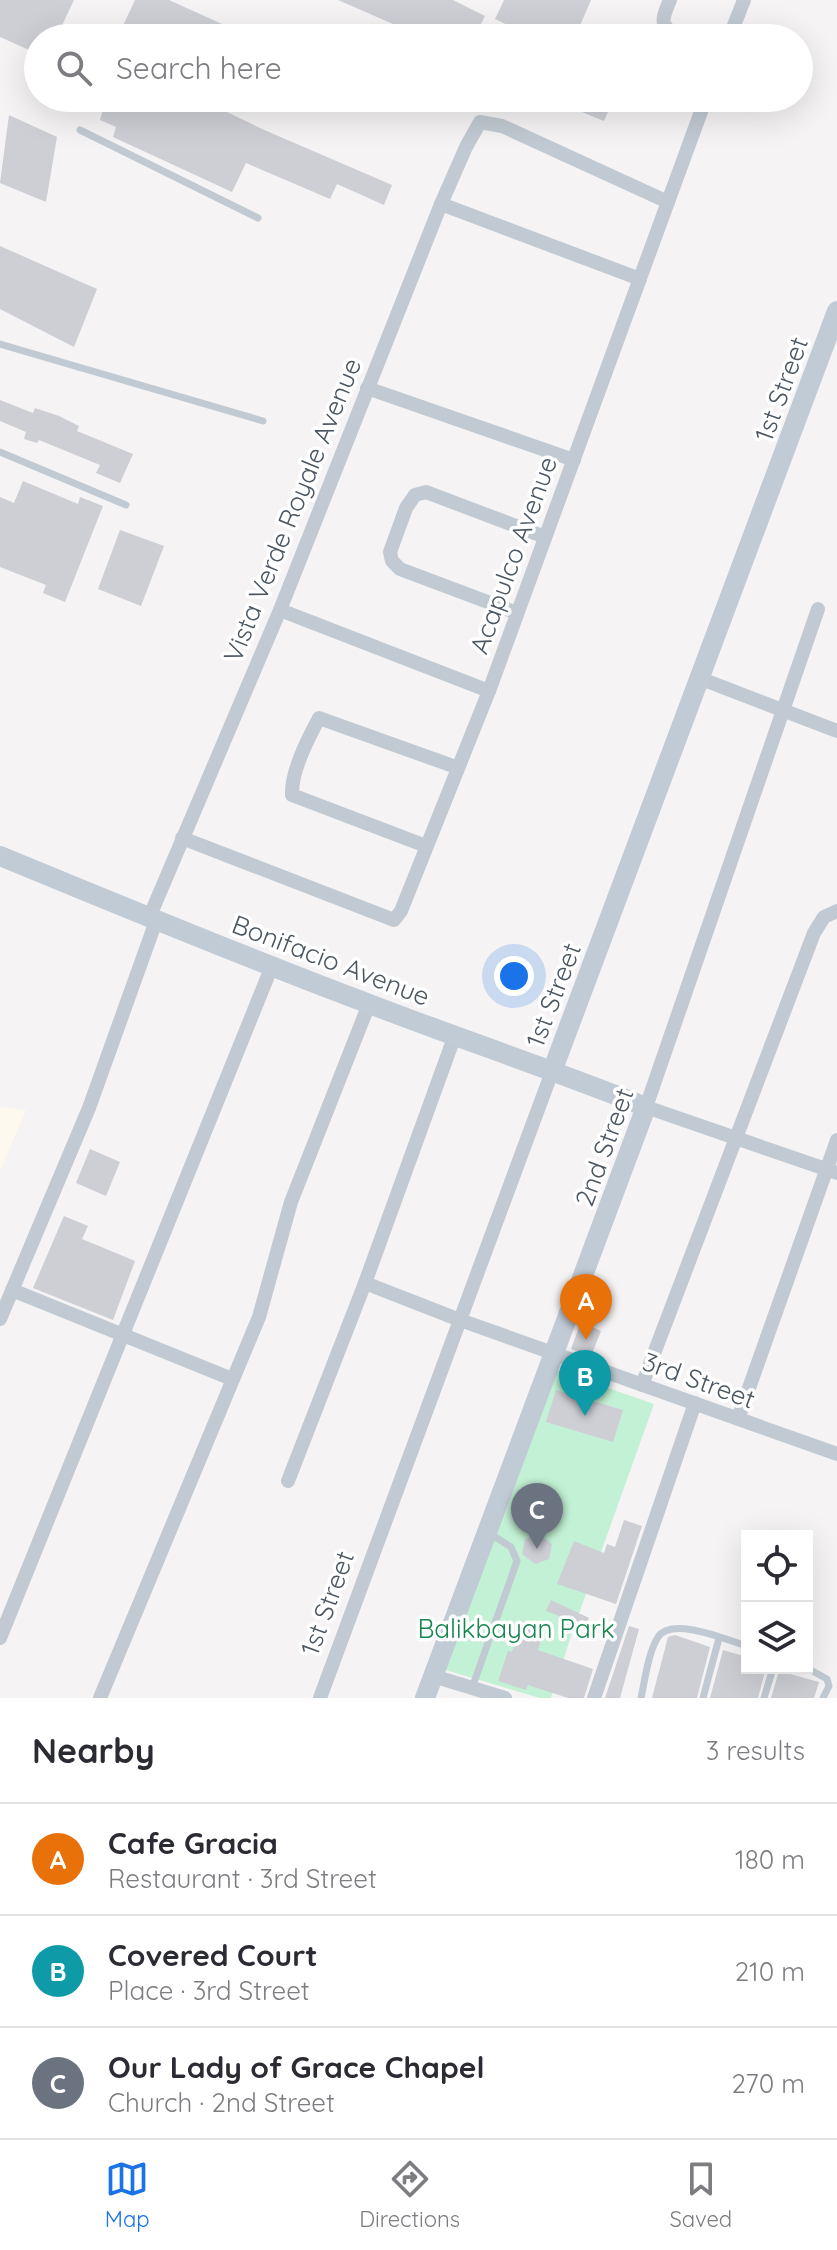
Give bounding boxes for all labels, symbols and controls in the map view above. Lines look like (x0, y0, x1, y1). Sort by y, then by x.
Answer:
search box (24, 24, 813, 112)
icon: search (52, 46, 96, 90)
text: Search here (116, 49, 282, 87)
street label: 1st Street (747, 332, 815, 446)
street label: Vista Verde Royale Avenue (216, 353, 368, 667)
street label: Acapulco Avenue (462, 452, 564, 658)
street label: Bonifacio Avenue (227, 907, 435, 1013)
street label: 1st Street (518, 938, 588, 1052)
your location (494, 956, 534, 996)
street label: 2nd Street (567, 1083, 641, 1211)
pin: A (560, 1274, 612, 1340)
street label: 3rd Street (638, 1344, 760, 1416)
pin: B (559, 1350, 611, 1416)
pin: C (511, 1483, 563, 1549)
map controls (741, 1530, 813, 1674)
button: locate (741, 1530, 813, 1602)
street label: 1st Street (293, 1546, 361, 1660)
button: layers (741, 1602, 813, 1674)
park label: Balikbayan Park (417, 1612, 615, 1645)
text: Nearby (32, 1729, 155, 1772)
text: 3 results (706, 1734, 805, 1767)
text: Cafe Gracia (108, 1824, 278, 1862)
text: A (50, 1843, 66, 1876)
text: 180 m (735, 1843, 805, 1876)
text: Restaurant · 3rd Street (108, 1862, 377, 1895)
text: Covered Court (108, 1936, 318, 1974)
text: B (49, 1955, 67, 1988)
text: 210 m (735, 1955, 805, 1988)
text: Place · 3rd Street (108, 1974, 310, 2007)
text: Our Lady of Grace Chapel (108, 2048, 485, 2086)
text: C (50, 2067, 66, 2100)
text: 270 m (731, 2067, 805, 2100)
text: Church · 2nd Street (108, 2086, 335, 2119)
tab: Map (105, 2157, 150, 2233)
tab: Directions (359, 2157, 460, 2233)
tab: Saved (669, 2157, 732, 2233)

